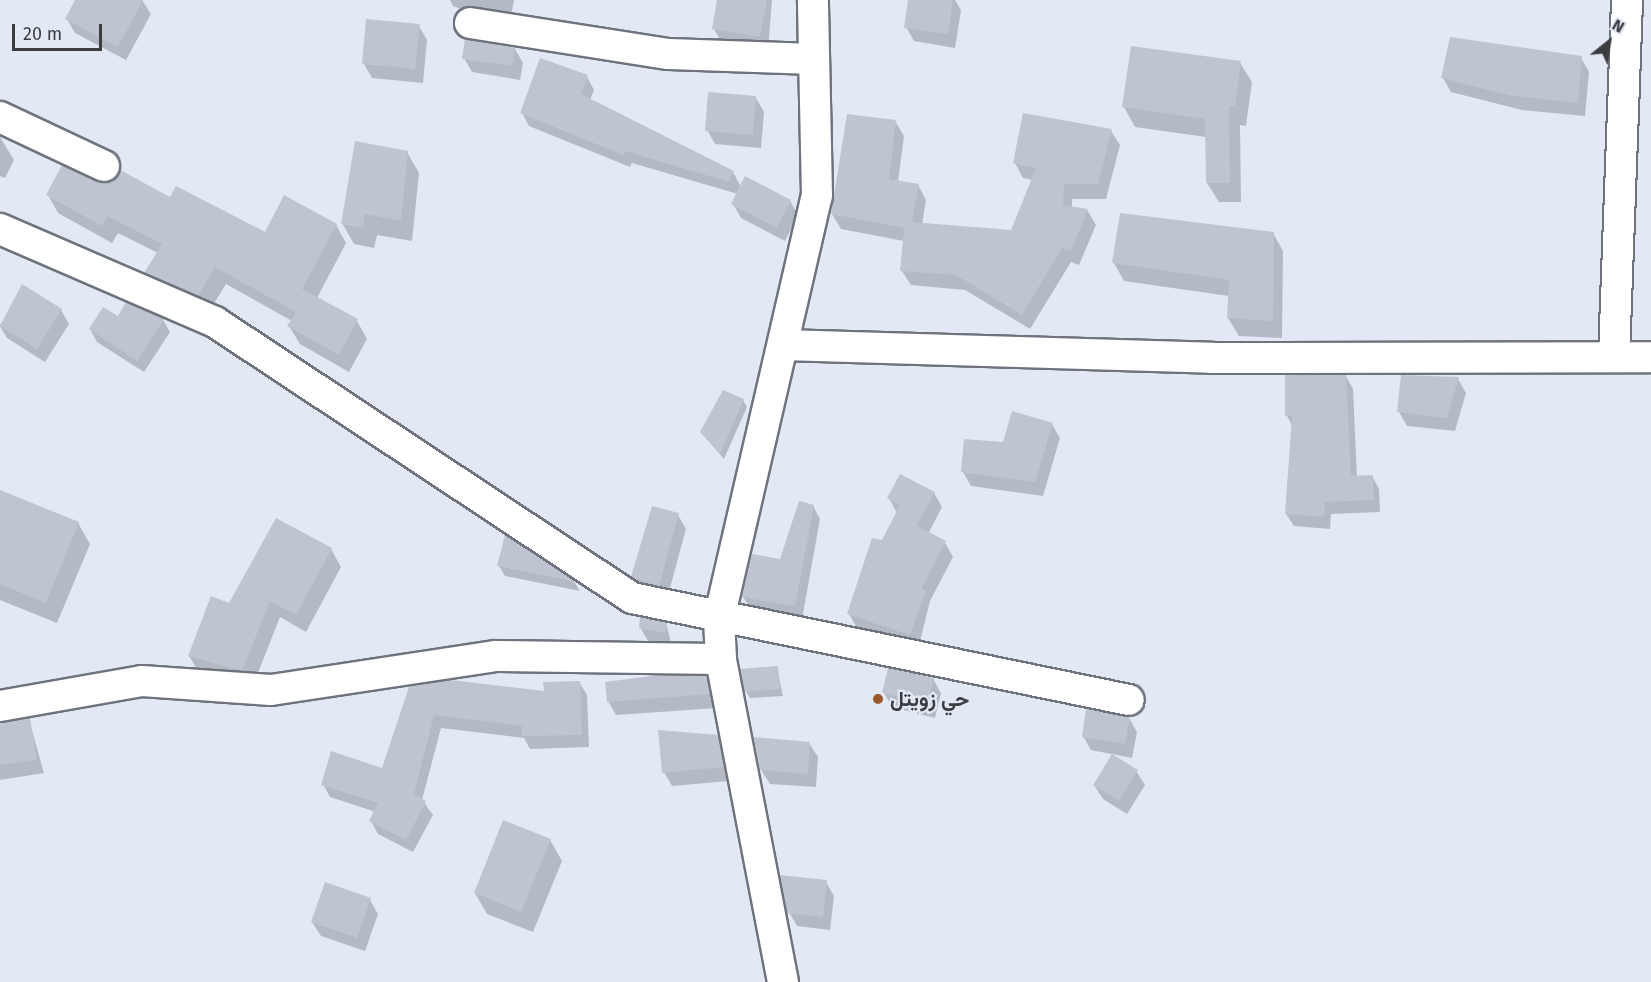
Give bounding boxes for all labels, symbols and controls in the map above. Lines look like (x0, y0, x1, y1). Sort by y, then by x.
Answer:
scale bar (15, 12, 105, 50)
north arrow (1579, 12, 1639, 72)
text: N (1609, 15, 1628, 37)
text: 20 m (23, 23, 62, 45)
place label: حي زويتل (890, 686, 969, 712)
marker: حي زويتل (871, 692, 885, 706)

